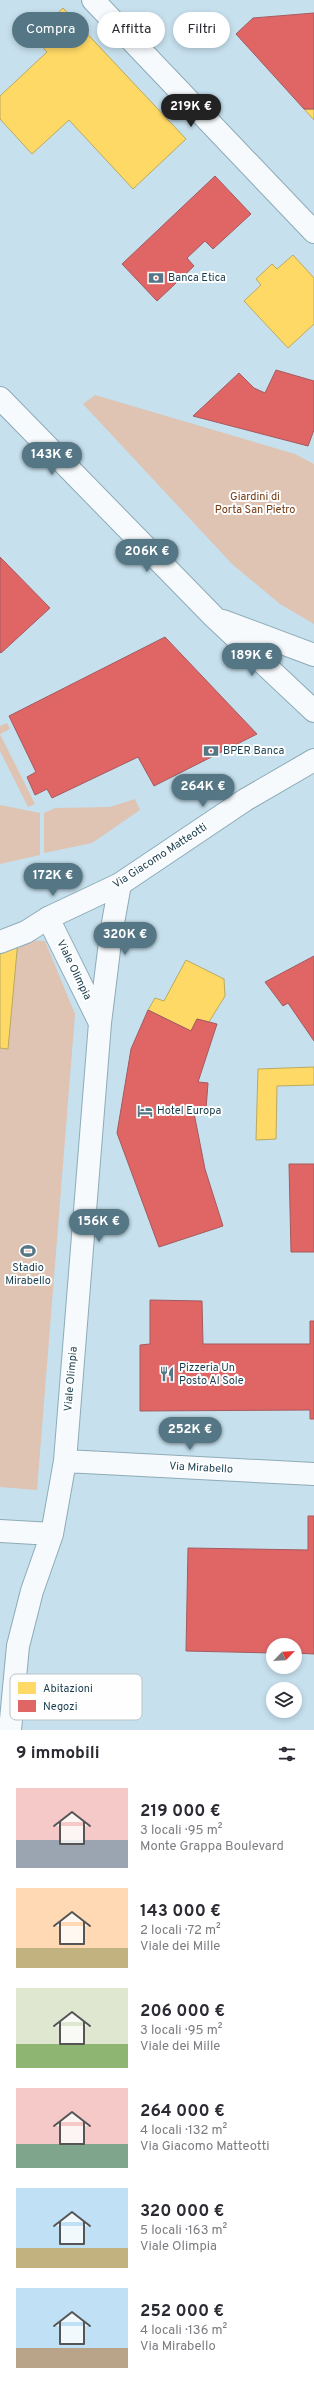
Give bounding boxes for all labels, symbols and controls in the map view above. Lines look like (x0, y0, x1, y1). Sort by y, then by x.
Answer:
chip: Compra (12, 12, 89, 48)
chip: Affitta (97, 12, 165, 48)
chip: Filtri (173, 12, 230, 48)
pin: 219K € (158, 94, 224, 128)
text: 219K € (170, 99, 212, 115)
bank icon: Banca Etica (147, 269, 165, 287)
place label: Banca Etica (168, 271, 226, 285)
pin: 143K € (19, 442, 85, 476)
text: 143K € (31, 447, 73, 463)
park label: Giardini di Porta San Pietro (215, 490, 295, 517)
pin: 206K € (114, 539, 180, 573)
text: 206K € (124, 544, 170, 560)
pin: 189K € (219, 643, 285, 677)
text: 189K € (231, 648, 273, 664)
bank icon: BPER Banca (202, 742, 220, 760)
place label: BPER Banca (223, 744, 285, 758)
pin: 264K € (170, 774, 236, 808)
text: 264K € (181, 779, 226, 795)
street label: Via Giacomo Matteotti (110, 820, 210, 892)
pin: 172K € (20, 863, 86, 897)
text: 172K € (33, 868, 73, 884)
pin: 320K € (92, 922, 158, 956)
text: 320K € (103, 927, 147, 943)
street label: Viale Olimpia (53, 938, 95, 1003)
hotel icon: Hotel Europa (136, 1102, 154, 1120)
place label: Hotel Europa (157, 1104, 221, 1118)
pin: 156K € (66, 1209, 132, 1243)
text: 156K € (78, 1214, 120, 1230)
sports icon: Stadio Mirabello (19, 1242, 37, 1260)
place label: Stadio Mirabello (5, 1261, 51, 1288)
street label: Viale Olimpia (61, 1346, 81, 1412)
place label: Pizzeria Un Posto Al Sole (179, 1361, 244, 1388)
restaurant icon: Pizzeria Un Posto Al Sole (158, 1365, 176, 1383)
pin: 252K € (157, 1417, 223, 1451)
text: 252K € (168, 1422, 212, 1438)
street label: Via Mirabello (169, 1459, 233, 1477)
north arrow (266, 1638, 302, 1674)
map controls (266, 1638, 302, 1718)
legend (10, 1674, 142, 1720)
text: Abitazioni (43, 1682, 93, 1696)
button: layers (266, 1682, 302, 1718)
text: Negozi (43, 1700, 77, 1714)
text: 9 immobili (16, 1743, 99, 1765)
icon: filters (276, 1743, 298, 1765)
text: 219 000 € (140, 1801, 221, 1823)
icon: home (48, 1804, 96, 1852)
text: 3 locali · 95 m² (140, 1823, 222, 1839)
text: Monte Grappa Boulevard (140, 1839, 284, 1855)
text: 143 000 € (140, 1901, 221, 1923)
icon: home (48, 1904, 96, 1952)
text: 2 locali · 72 m² (140, 1923, 221, 1939)
text: Viale dei Mille (140, 1939, 220, 1955)
text: 206 000 € (140, 2001, 225, 2023)
icon: home (48, 2004, 96, 2052)
text: 3 locali · 95 m² (140, 2023, 222, 2039)
text: Viale dei Mille (140, 2039, 220, 2055)
text: 264 000 € (140, 2101, 225, 2123)
icon: home (48, 2104, 96, 2152)
text: 4 locali · 132 m² (140, 2123, 227, 2139)
text: Via Giacomo Matteotti (140, 2139, 270, 2155)
text: 320 000 € (140, 2201, 224, 2223)
icon: home (48, 2204, 96, 2252)
text: 5 locali · 163 m² (140, 2223, 227, 2239)
text: Viale Olimpia (140, 2239, 217, 2255)
text: 252 000 € (140, 2301, 224, 2323)
icon: home (48, 2304, 96, 2352)
text: 4 locali · 136 m² (140, 2323, 227, 2339)
text: Via Mirabello (140, 2339, 216, 2355)

